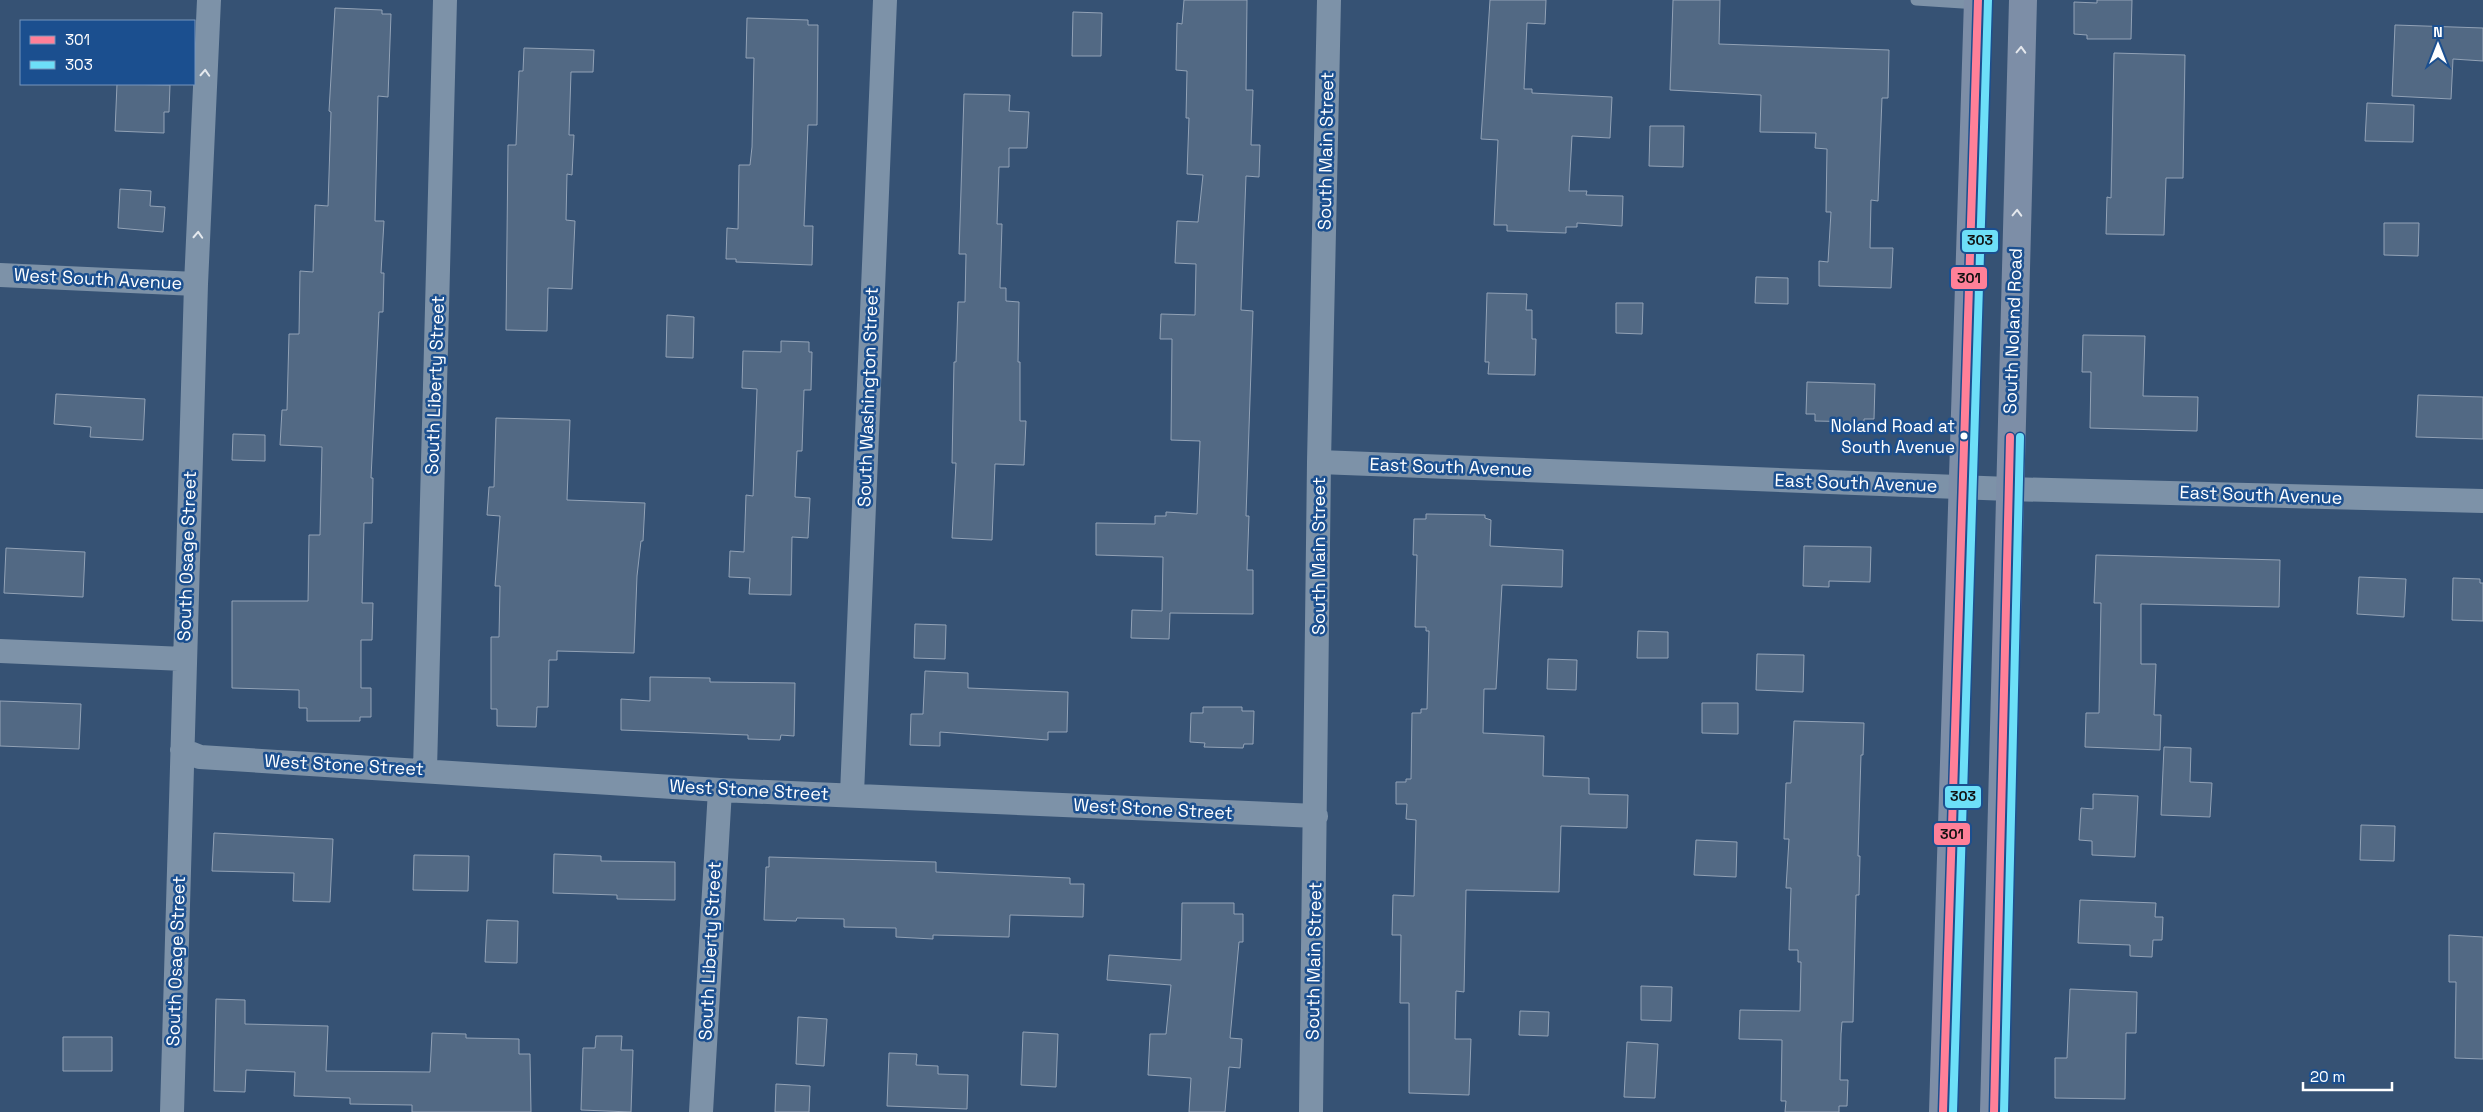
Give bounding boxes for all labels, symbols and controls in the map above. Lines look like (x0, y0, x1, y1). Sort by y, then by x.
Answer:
legend (20, 20, 195, 85)
north arrow (2413, 20, 2463, 70)
text: N (2433, 23, 2443, 41)
text: 301 (65, 30, 90, 49)
one-way arrow (2016, 46, 2027, 54)
text: 303 (65, 55, 93, 74)
one-way arrow (200, 68, 211, 76)
street label: South Main Street (1313, 72, 1338, 230)
one-way arrow (2012, 209, 2022, 216)
line badge: 303 (1961, 229, 1999, 253)
one-way arrow (193, 231, 203, 238)
text: 303 (1967, 231, 1993, 249)
street label: South Noland Road (1998, 247, 2027, 415)
street label: West South Avenue (13, 263, 183, 294)
line badge: 301 (1950, 266, 1988, 290)
text: 301 (1957, 269, 1981, 287)
street label: South Washington Street (852, 287, 883, 507)
street label: South Liberty Street (420, 295, 449, 475)
place label: Noland Road at South Avenue (1830, 415, 1955, 458)
marker: Noland Road at South Avenue (1959, 431, 1969, 441)
street label: East South Avenue (1369, 452, 1533, 481)
street label: East South Avenue (1774, 468, 1938, 497)
street label: South Osage Street (172, 470, 201, 642)
street label: South Main Street (1307, 477, 1330, 635)
street label: East South Avenue (2179, 480, 2343, 509)
street label: West Stone Street (264, 749, 424, 780)
street label: West Stone Street (669, 774, 829, 805)
line badge: 303 (1944, 785, 1982, 809)
text: 303 (1950, 787, 1976, 805)
street label: West Stone Street (1073, 793, 1233, 824)
line badge: 301 (1933, 822, 1971, 846)
text: 301 (1940, 825, 1964, 843)
street label: South Liberty Street (693, 861, 726, 1041)
street label: South Osage Street (161, 875, 190, 1047)
street label: South Main Street (1301, 882, 1326, 1040)
scale bar (2303, 1060, 2392, 1092)
text: 20 m (2310, 1067, 2345, 1086)

